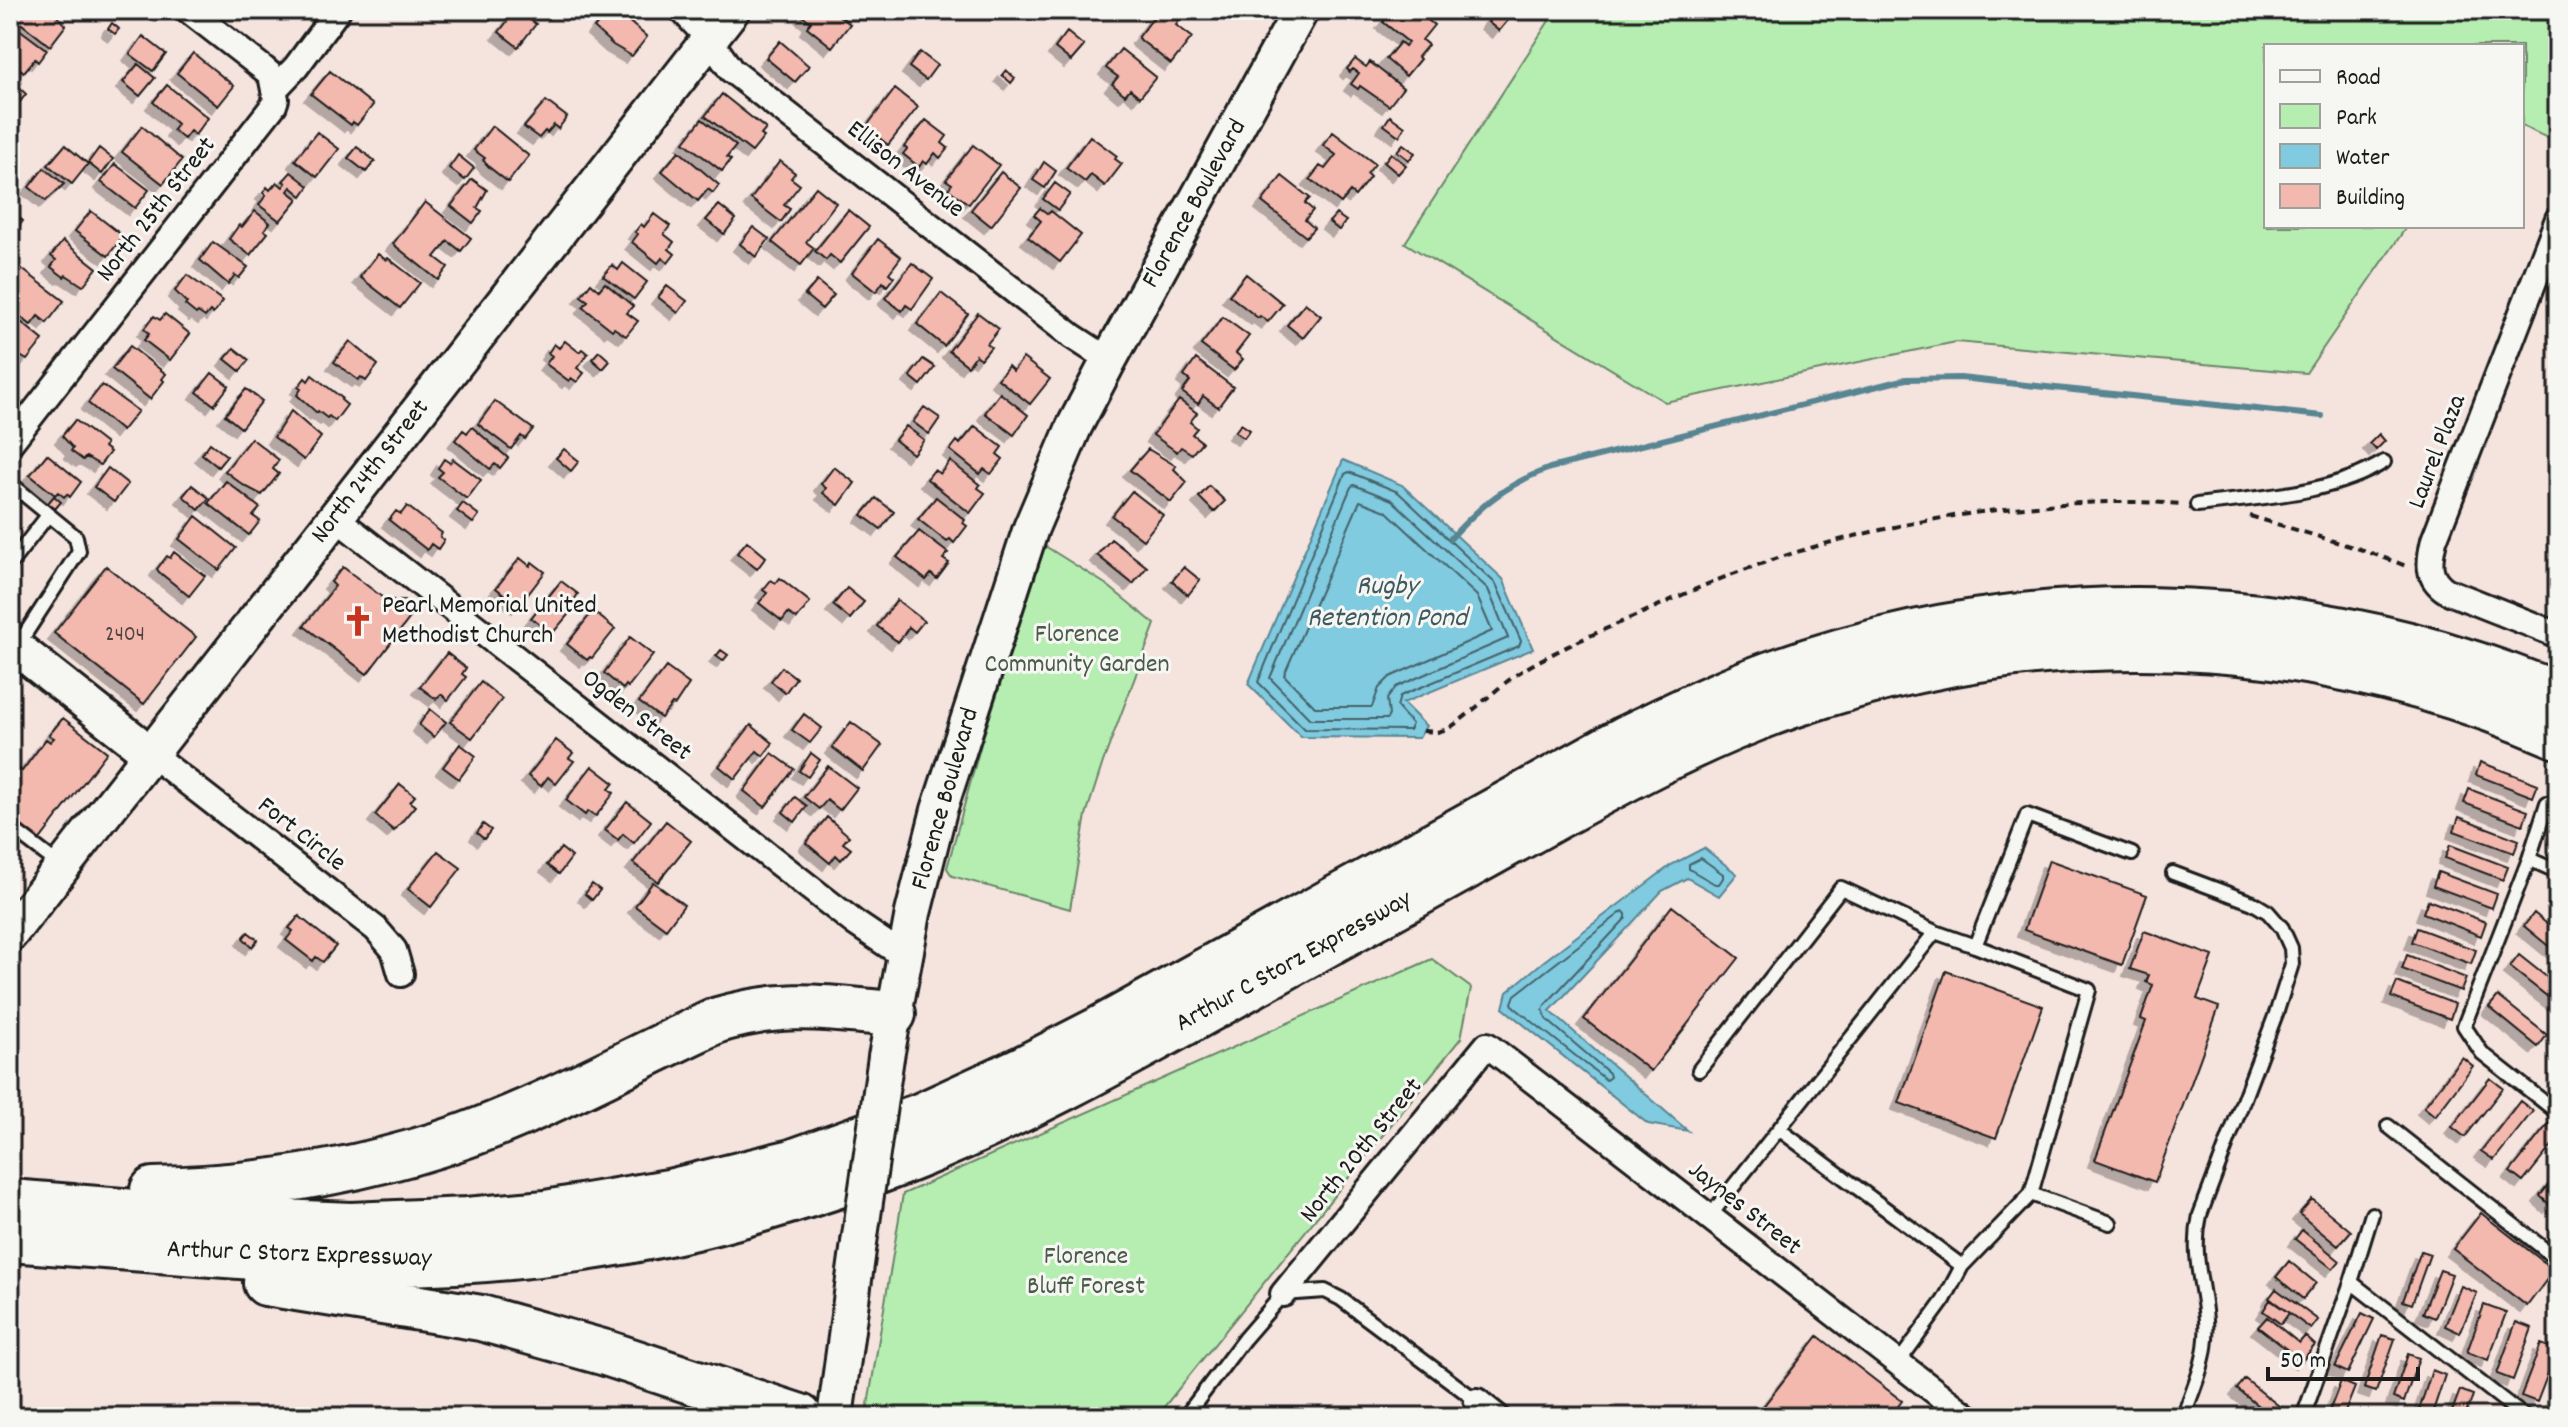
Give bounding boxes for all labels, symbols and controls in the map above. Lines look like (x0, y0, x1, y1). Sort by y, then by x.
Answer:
legend (2264, 44, 2524, 228)
text: Road (2336, 62, 2381, 96)
text: Park (2336, 102, 2377, 136)
street label: Ellison Avenue (838, 112, 972, 228)
street label: Florence Boulevard (1133, 113, 1257, 295)
street label: North 25th Street (88, 129, 226, 291)
text: Water (2336, 142, 2389, 176)
text: Building (2336, 182, 2405, 216)
street label: Laurel Plaza (2399, 389, 2477, 514)
street label: North 24th Street (303, 392, 439, 552)
water label: Rugby Retention Pond (1307, 568, 1471, 640)
place label: Pearl Memorial United Methodist Church (382, 588, 597, 655)
church icon: Pearl Memorial United Methodist Church (341, 604, 375, 638)
park label: Florence Community Garden (985, 617, 1169, 684)
house number: 2404 (105, 620, 145, 651)
street label: Ogden Street (573, 661, 699, 771)
street label: Florence Boulevard (902, 704, 990, 894)
street label: Fort Circle (249, 788, 353, 882)
street label: Arthur C Storz Expressway (1169, 881, 1419, 1042)
street label: North 20th Street (1292, 1070, 1433, 1232)
street label: Jaynes Street (1679, 1153, 1809, 1266)
street label: Arthur C Storz Expressway (166, 1232, 432, 1278)
park label: Florence Bluff Forest (1027, 1239, 1145, 1306)
scale bar (2268, 1331, 2418, 1381)
text: 50 m (2280, 1345, 2326, 1379)

